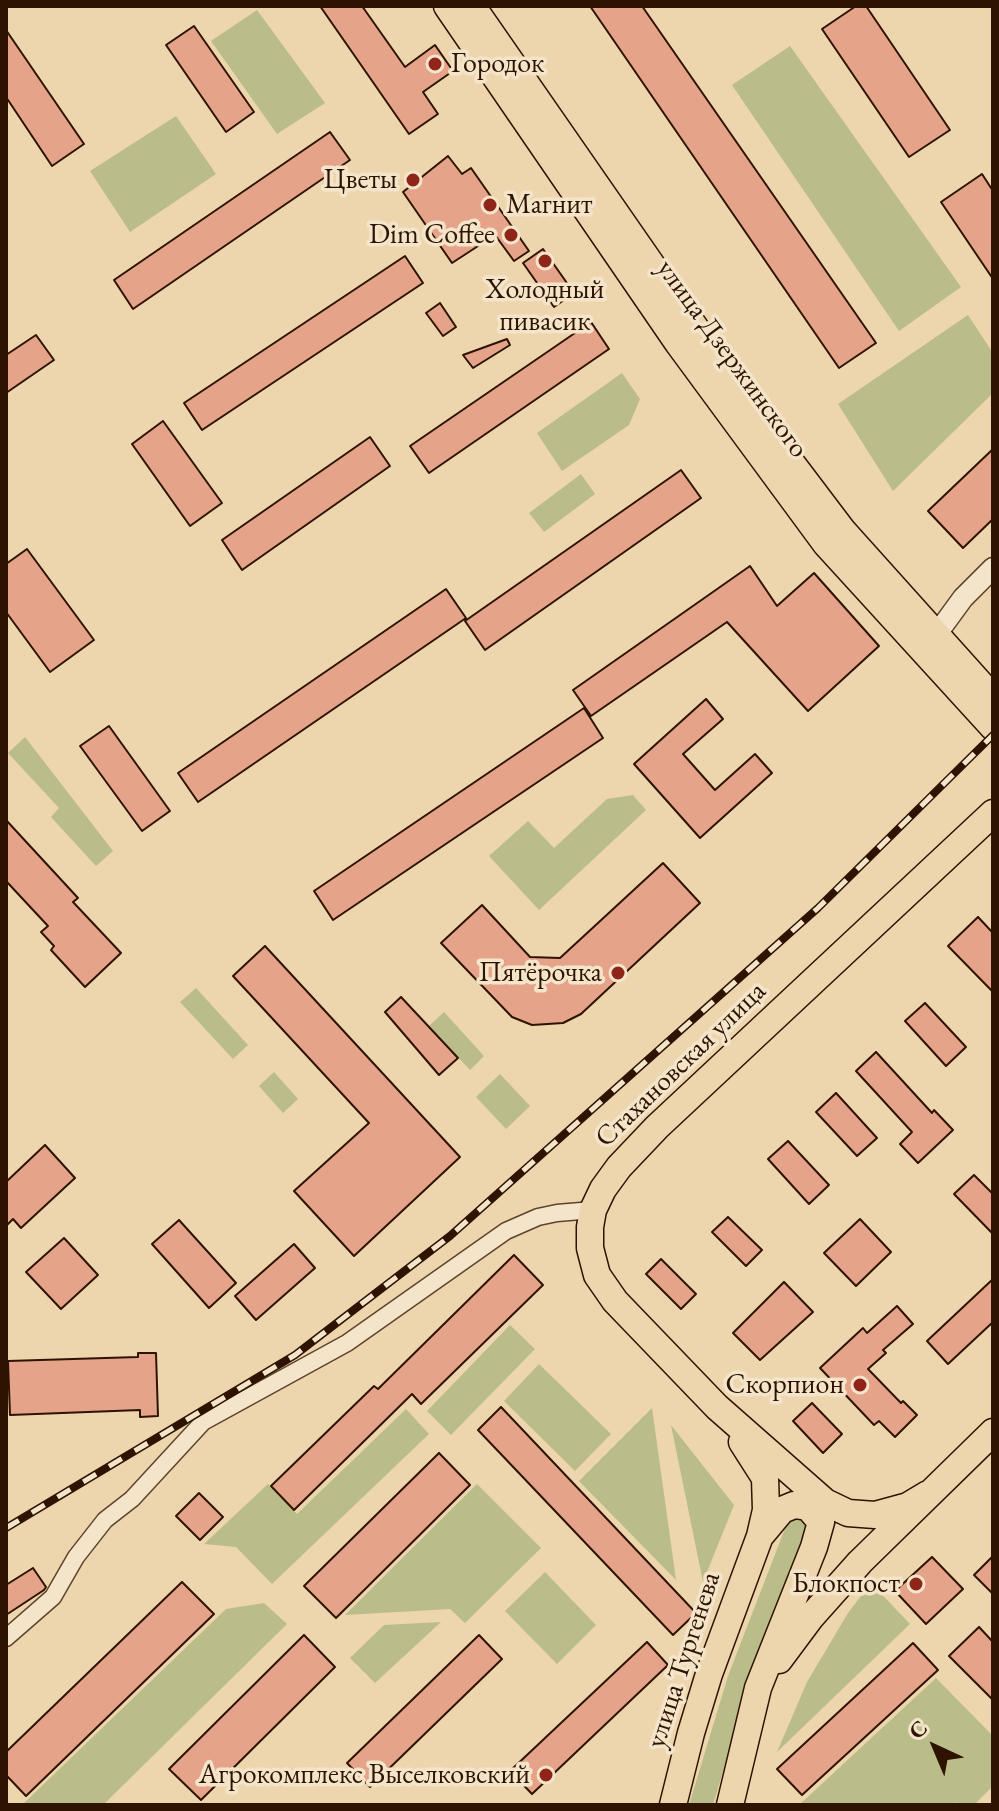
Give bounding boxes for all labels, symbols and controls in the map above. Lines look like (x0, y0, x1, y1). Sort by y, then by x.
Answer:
place label: Городок (451, 47, 544, 81)
marker: Городок (426, 55, 444, 73)
place label: Цветы (324, 163, 397, 197)
marker: Цветы (404, 171, 422, 189)
place label: Магнит (506, 188, 593, 222)
marker: Магнит (481, 196, 499, 214)
place label: Dim Coffee (369, 218, 495, 252)
marker: Dim Coffee (502, 226, 520, 244)
marker: Холодный пивасик (536, 252, 554, 270)
street label: улица Дзержинского (649, 253, 815, 465)
place label: Холодный пивасик (486, 273, 604, 339)
place label: Пятёрочка (479, 956, 602, 990)
marker: Пятёрочка (609, 964, 627, 982)
street label: Стахановская улица (589, 975, 773, 1155)
place label: Скорпион (726, 1368, 844, 1402)
marker: Скорпион (851, 1376, 869, 1394)
place label: Блокпост (792, 1567, 900, 1601)
street label: улица Тургенева (640, 1568, 728, 1752)
marker: Блокпост (907, 1575, 925, 1593)
north arrow (895, 1707, 975, 1787)
text: С (902, 1714, 934, 1745)
place label: Агрокомплекс Выселковский (199, 1758, 530, 1792)
marker: Агрокомплекс Выселковский (537, 1766, 555, 1784)

